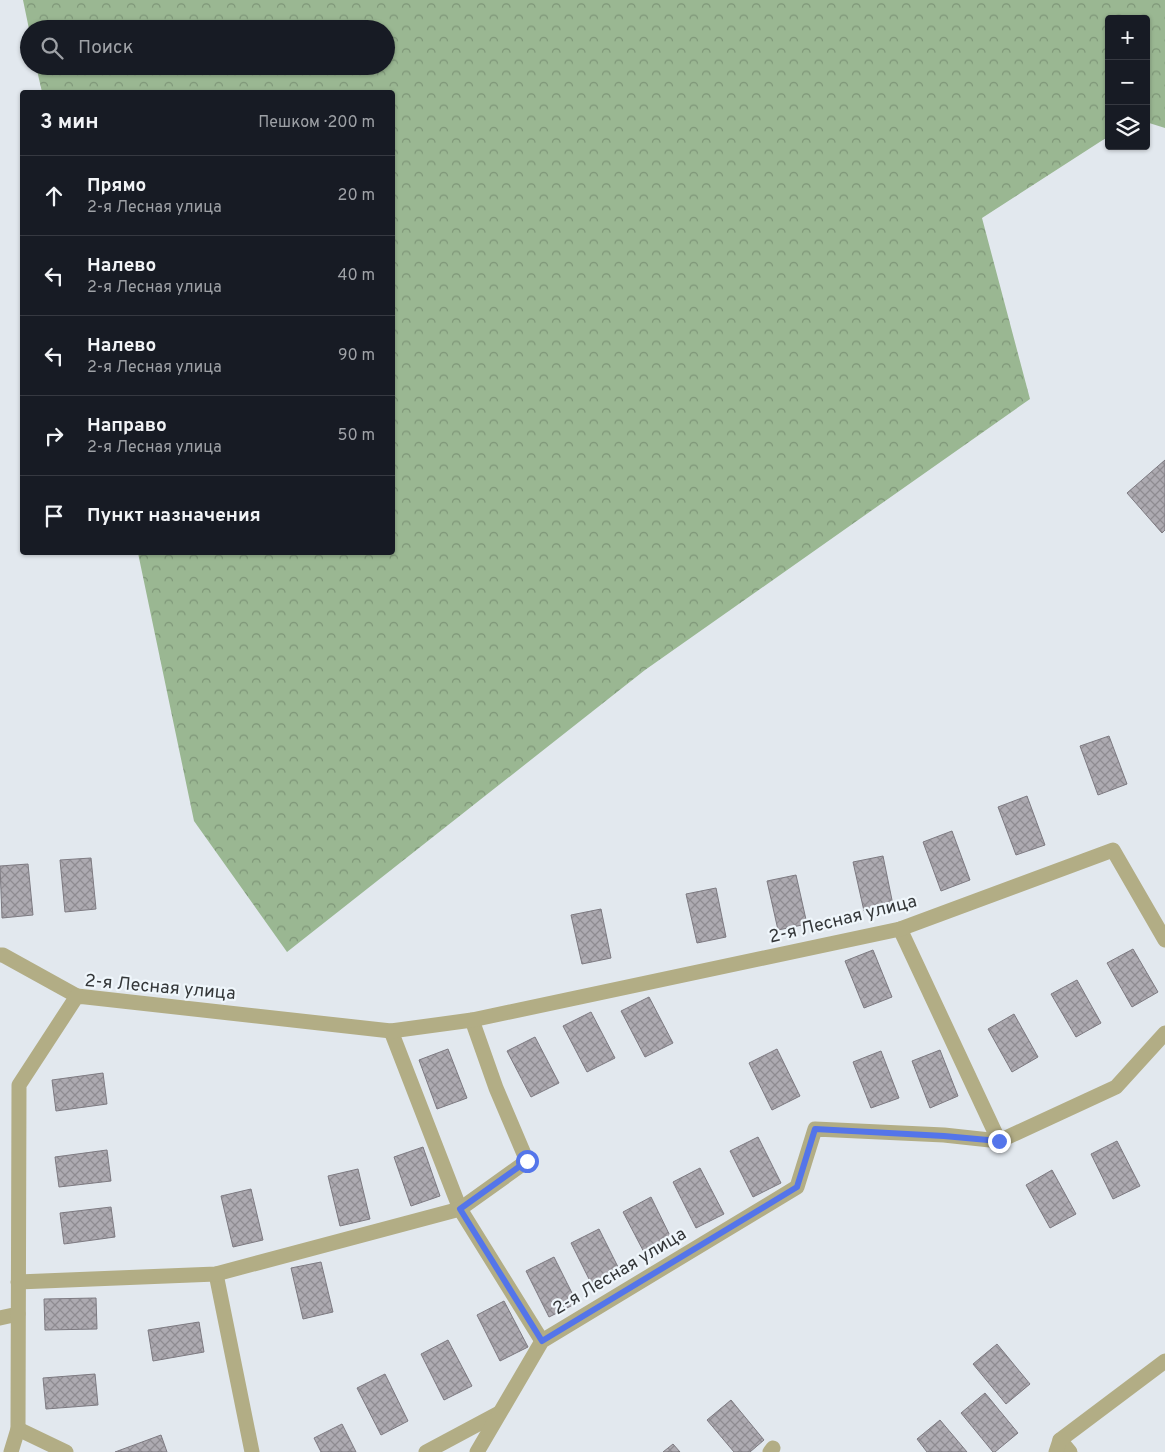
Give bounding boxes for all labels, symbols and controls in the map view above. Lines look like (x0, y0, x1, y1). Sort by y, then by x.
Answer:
map controls (1105, 15, 1150, 150)
button: + (1105, 15, 1150, 60)
search box (20, 20, 395, 75)
icon: search (38, 34, 66, 62)
text: Поиск (78, 36, 134, 60)
button: − (1105, 60, 1150, 105)
button: layers (1105, 105, 1150, 150)
text: 3 мин (40, 109, 99, 136)
text: Пешком · 200 m (258, 113, 375, 133)
text: Прямо (87, 174, 146, 198)
icon: ahead (40, 182, 68, 210)
text: 20 m (338, 186, 375, 206)
text: 2-я Лесная улица (87, 198, 222, 218)
text: Налево (87, 254, 156, 278)
icon: left (40, 262, 68, 290)
text: 40 m (337, 266, 375, 286)
text: 2-я Лесная улица (87, 278, 222, 298)
text: Налево (87, 334, 156, 358)
icon: left (40, 342, 68, 370)
text: 90 m (338, 346, 375, 366)
text: 2-я Лесная улица (87, 358, 222, 378)
text: Направо (87, 414, 167, 438)
icon: right (40, 422, 68, 450)
text: 50 m (338, 426, 375, 446)
text: 2-я Лесная улица (87, 438, 222, 458)
icon: arrive (40, 502, 68, 530)
text: Пункт назначения (87, 504, 261, 528)
street label: 2-я Лесная улица (767, 891, 919, 949)
street label: 2-я Лесная улица (84, 970, 236, 1006)
route end (988, 1130, 1011, 1153)
route start (516, 1150, 539, 1173)
street label: 2-я Лесная улица (549, 1223, 691, 1321)

